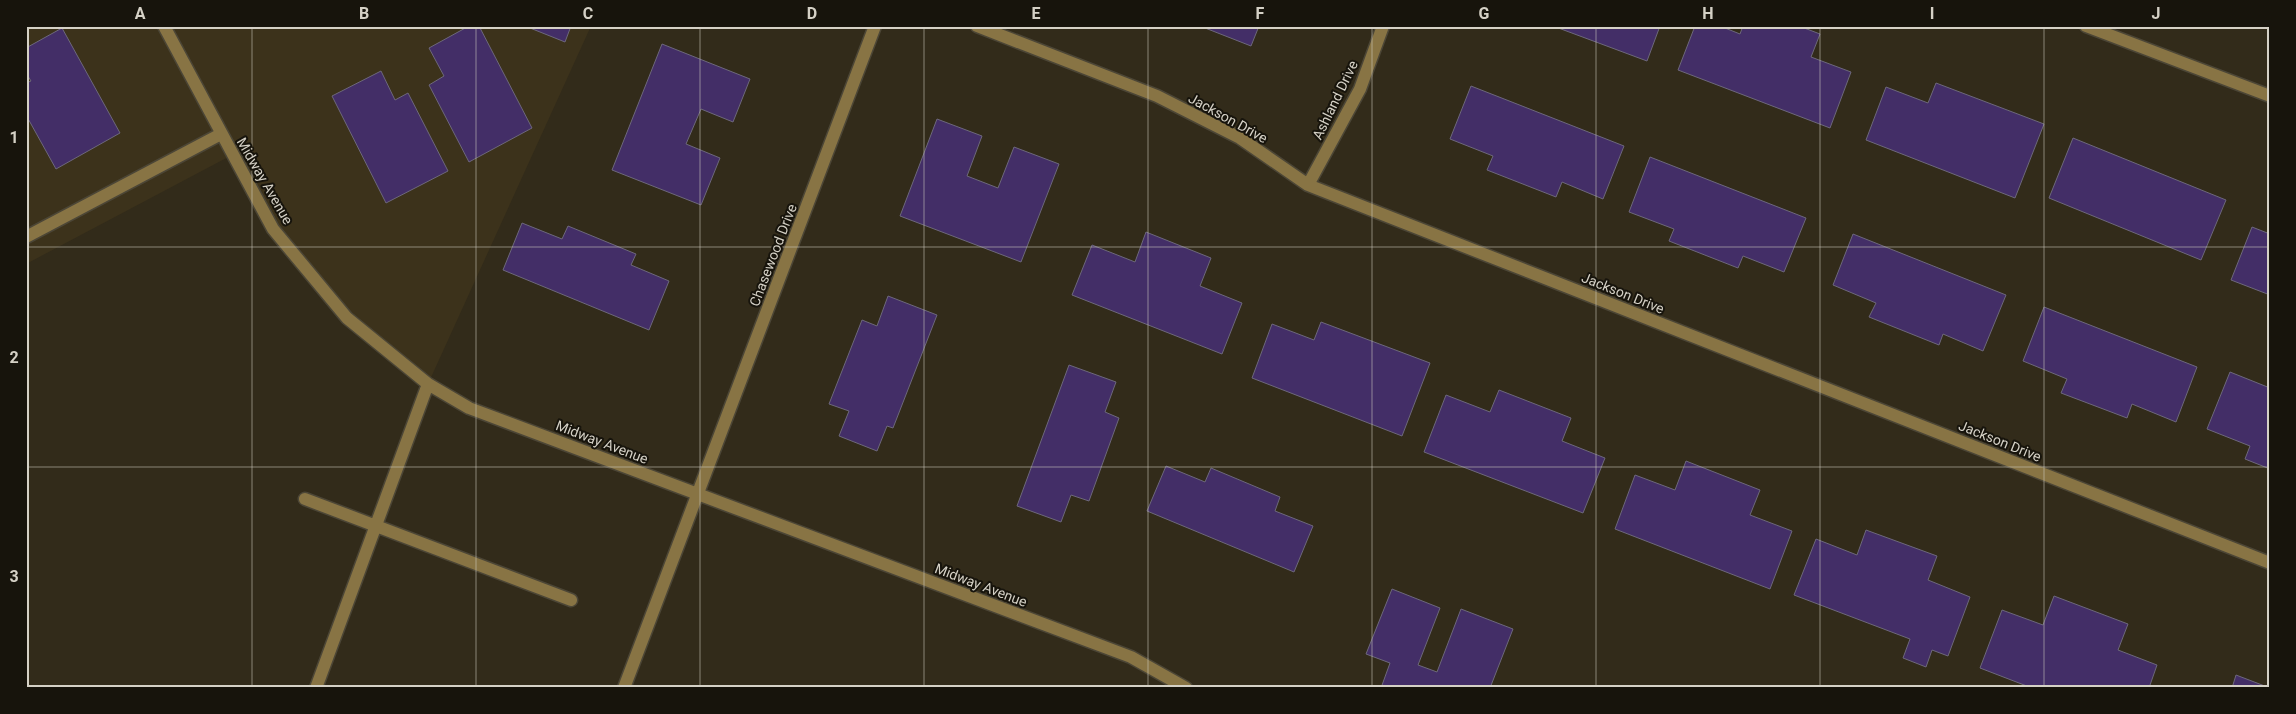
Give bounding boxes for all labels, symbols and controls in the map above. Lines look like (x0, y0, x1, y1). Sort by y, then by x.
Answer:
text: A (135, 4, 146, 23)
text: B (359, 4, 369, 23)
text: C (583, 4, 593, 23)
text: D (807, 4, 817, 23)
text: E (1032, 4, 1041, 23)
text: F (1256, 4, 1265, 23)
text: G (1479, 4, 1490, 23)
text: H (1702, 4, 1714, 23)
text: I (1930, 4, 1934, 23)
text: J (2152, 4, 2160, 23)
street label: Ashland Drive (1309, 58, 1361, 142)
street label: Jackson Drive (1186, 90, 1270, 146)
text: 1 (9, 128, 19, 147)
street label: Midway Avenue (234, 135, 296, 227)
street label: Chasewood Drive (746, 202, 800, 308)
street label: Jackson Drive (1579, 269, 1667, 317)
text: 2 (9, 348, 19, 367)
street label: Midway Avenue (554, 417, 650, 467)
street label: Jackson Drive (1956, 417, 2044, 465)
street label: Midway Avenue (933, 560, 1029, 610)
text: 3 (9, 567, 19, 586)

